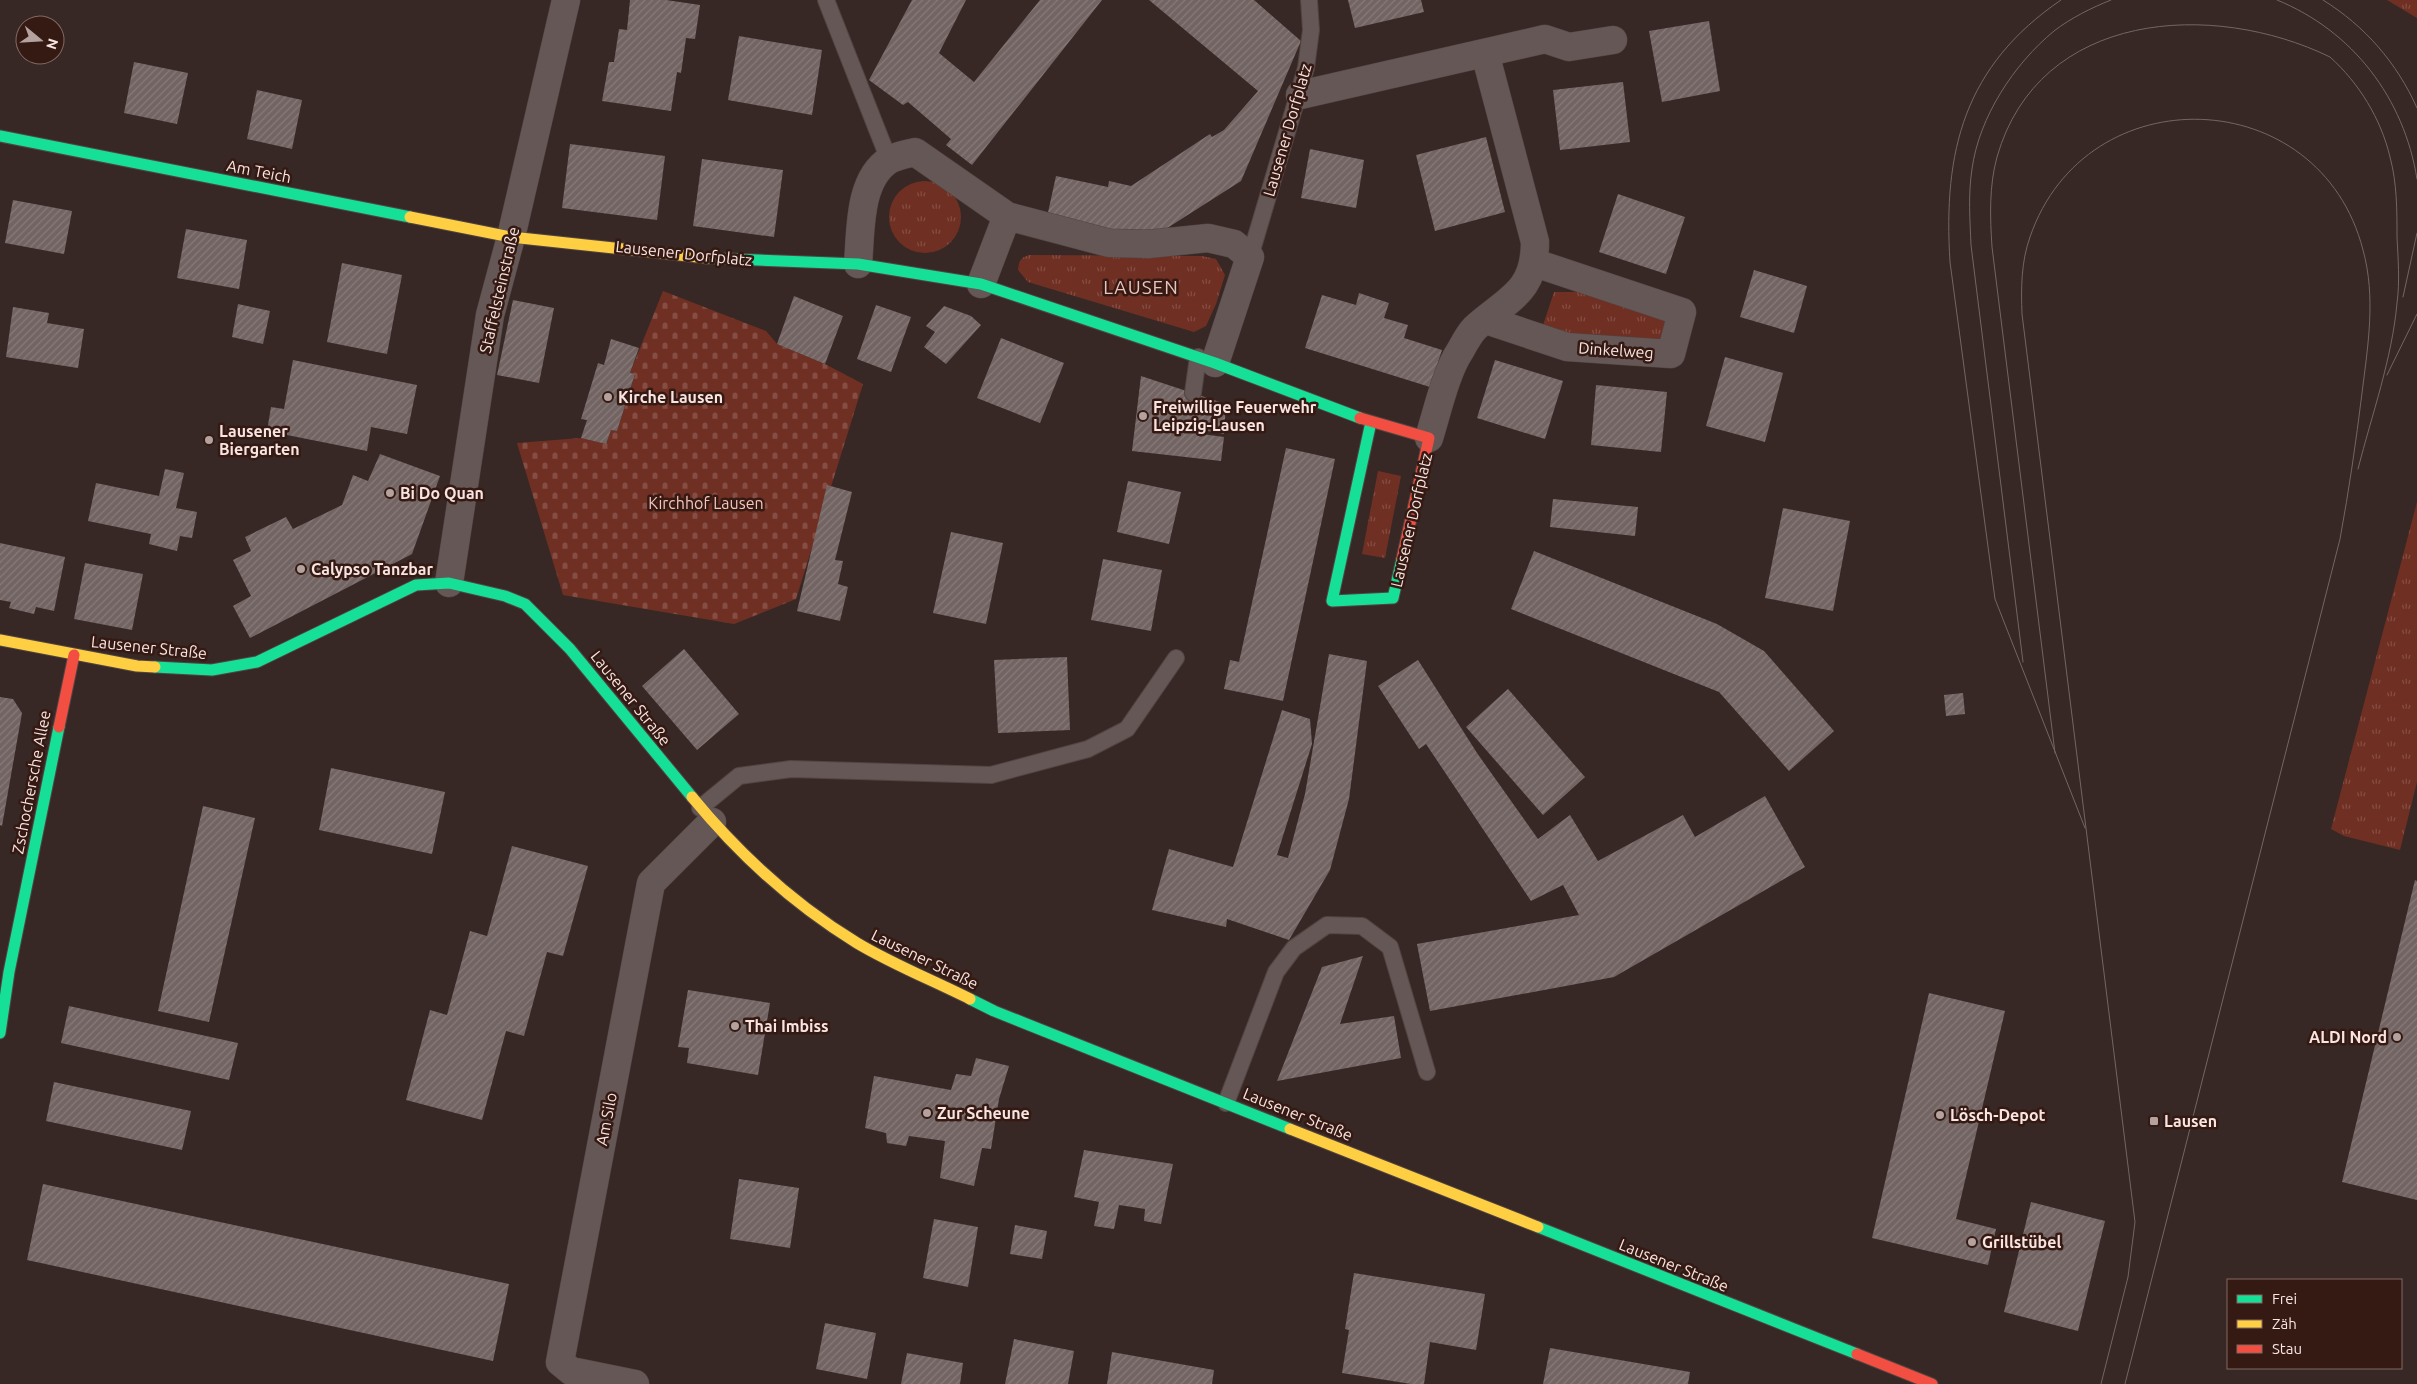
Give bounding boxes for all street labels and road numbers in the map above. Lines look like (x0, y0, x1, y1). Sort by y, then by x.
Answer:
street label: Lausener Dorfplatz (1259, 62, 1315, 198)
street label: Am Teich (225, 156, 293, 186)
street label: Staffelsteinstraße (476, 225, 522, 355)
street label: Lausener Dorfplatz (615, 237, 753, 269)
street label: Dinkelweg (1578, 338, 1654, 362)
street label: Lausener Dorfplatz (1387, 451, 1435, 589)
street label: Lausener Straße (90, 632, 208, 662)
street label: Lausener Straße (587, 647, 675, 749)
street label: Zschochersche Allee (8, 709, 54, 855)
street label: Lausener Straße (869, 925, 981, 993)
street label: Lausener Straße (1241, 1084, 1355, 1144)
street label: Am Silo (592, 1091, 620, 1147)
street label: Lausener Straße (1617, 1235, 1731, 1295)

